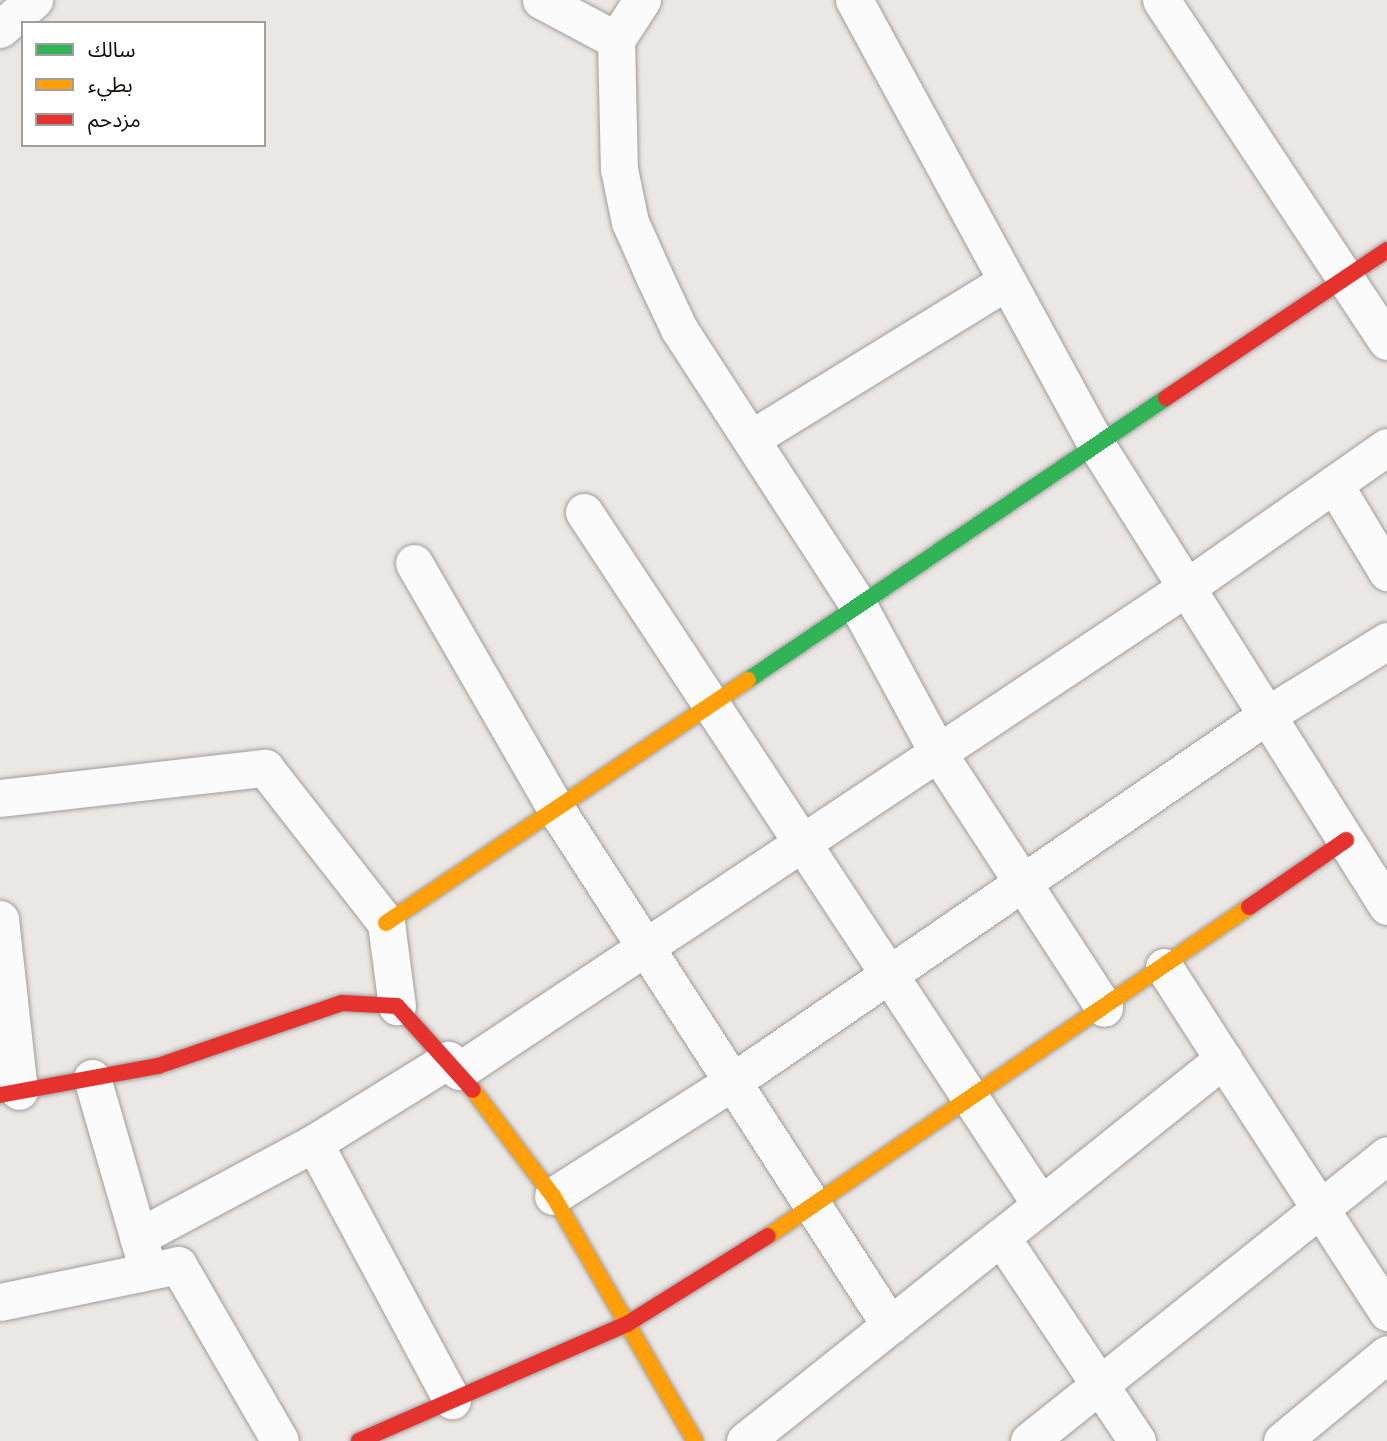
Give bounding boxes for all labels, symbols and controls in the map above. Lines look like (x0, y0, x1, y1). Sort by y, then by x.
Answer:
legend (21, 21, 266, 147)
text: سالك (88, 38, 135, 62)
text: بطيء (88, 73, 133, 97)
text: مزدحم (88, 108, 141, 132)

